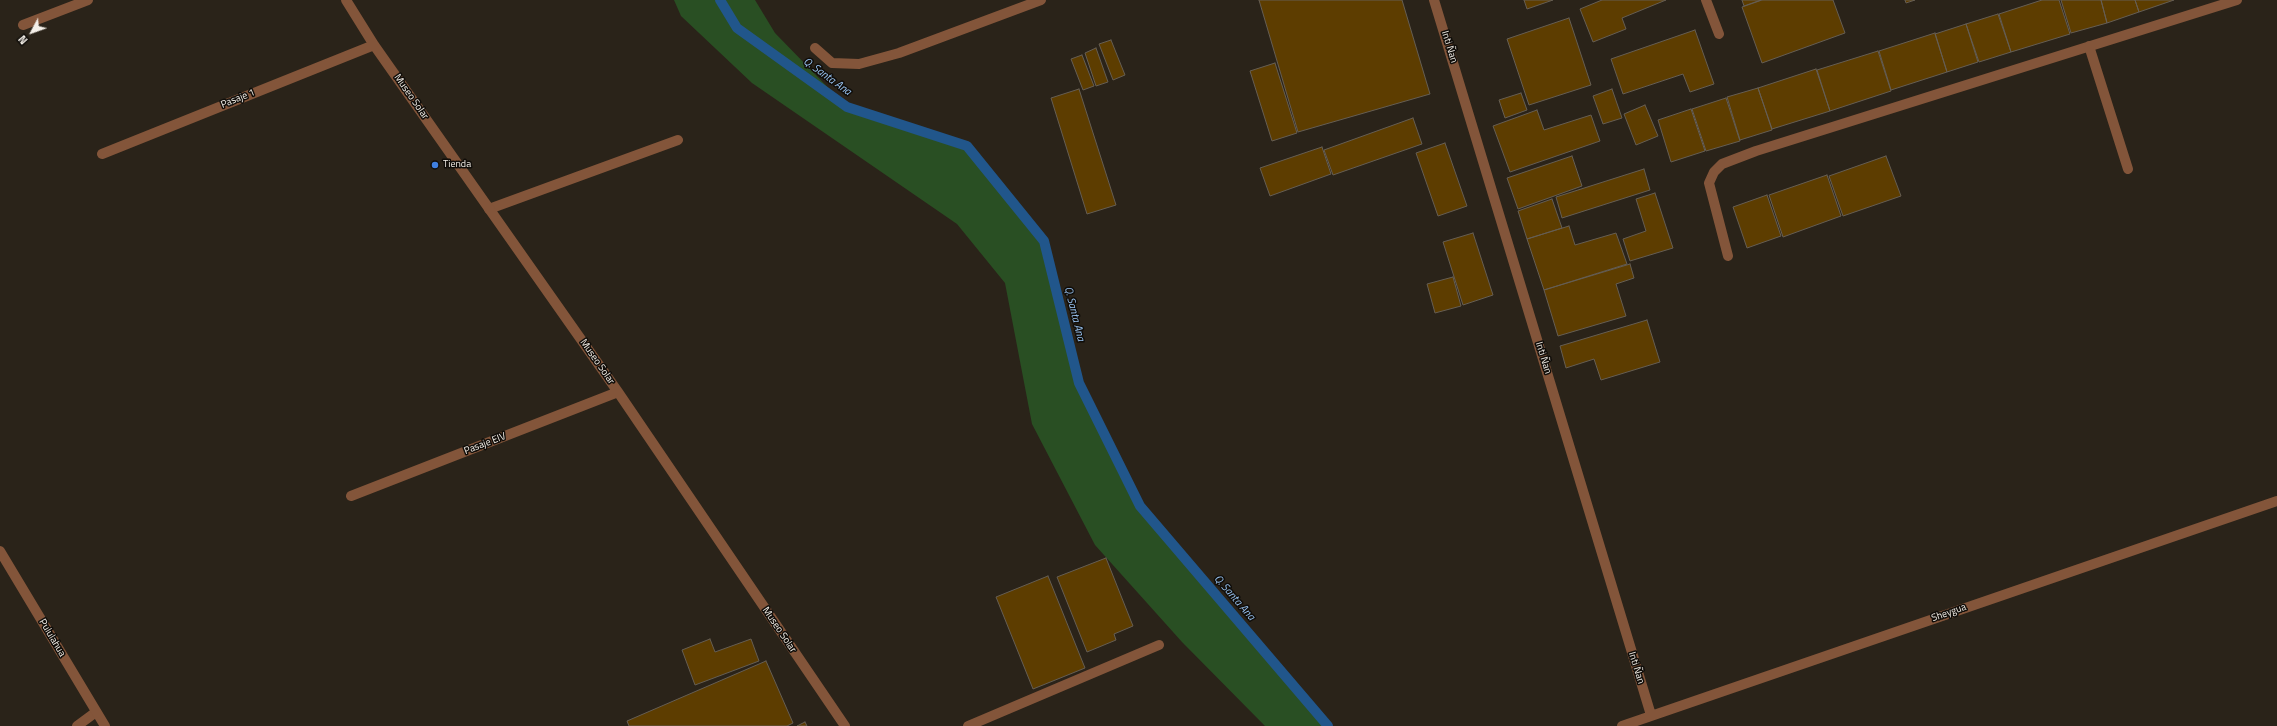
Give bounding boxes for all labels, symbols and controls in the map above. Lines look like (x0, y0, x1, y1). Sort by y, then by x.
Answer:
north arrow (12, 12, 52, 52)
street label: Inti Ñan (1438, 30, 1460, 64)
text: N (14, 32, 31, 48)
water label: Q. Santa Ana (801, 55, 853, 99)
street label: Museo Solar (391, 72, 431, 122)
street label: Pasaje 1 (219, 87, 257, 111)
place label: Tienda (443, 159, 471, 171)
marker: Tienda (430, 160, 440, 170)
water label: Q. Santa Ana (1061, 285, 1087, 343)
street label: Museo Solar (577, 337, 617, 387)
street label: Inti Ñan (1532, 341, 1554, 375)
street label: Pasaje EIV (462, 431, 508, 457)
water label: Q. Santa Ana (1211, 573, 1257, 623)
street label: Sheygua (1930, 601, 1968, 625)
street label: Museo Solar (759, 605, 799, 655)
street label: Pululahua (36, 617, 68, 659)
street label: Inti Ñan (1625, 651, 1647, 685)

